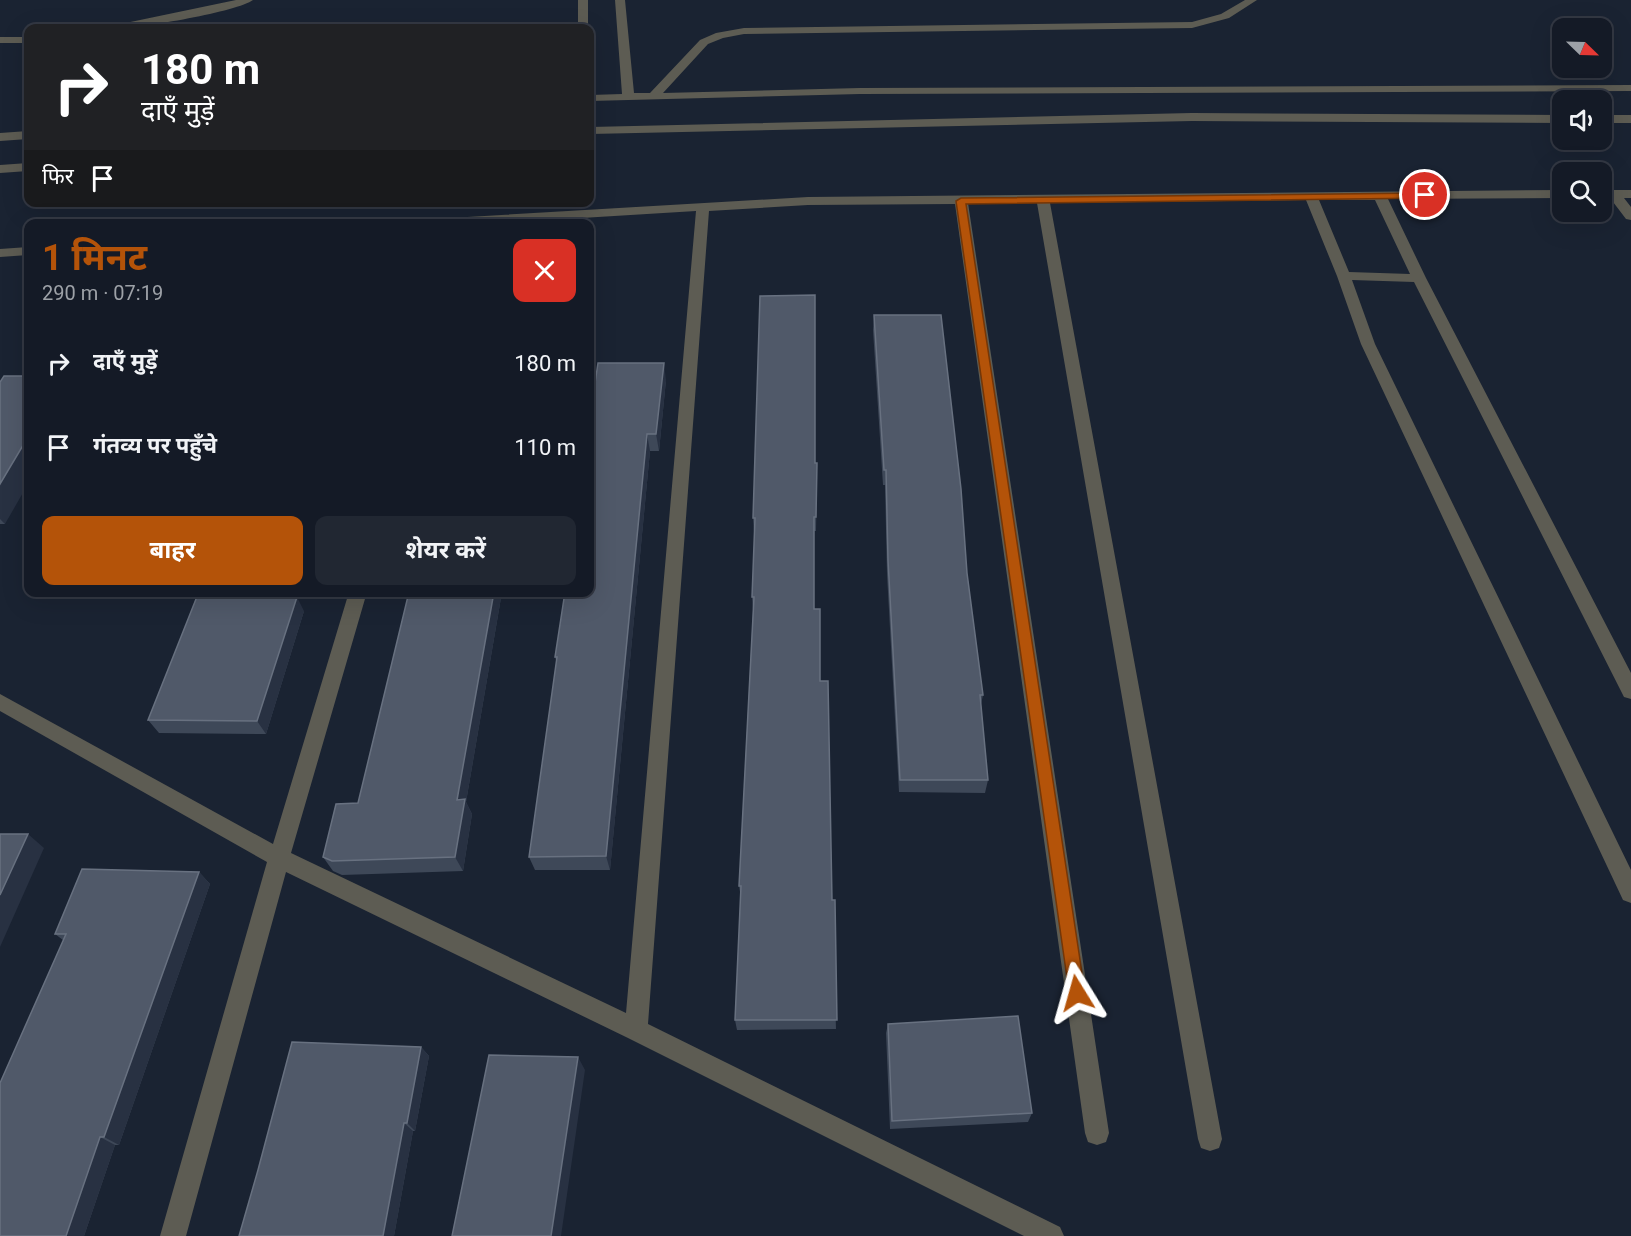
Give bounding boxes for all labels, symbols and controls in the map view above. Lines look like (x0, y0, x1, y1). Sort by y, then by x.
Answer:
north arrow (1552, 18, 1612, 78)
map controls (1552, 18, 1612, 222)
text: 180 m (141, 45, 260, 94)
icon: right (42, 48, 120, 126)
button: sound (1552, 90, 1612, 150)
text: दाएँ मुड़ें (141, 95, 215, 127)
icon: arrive (86, 162, 119, 195)
button: search (1552, 162, 1612, 222)
text: फिर (42, 164, 74, 189)
pin (1399, 169, 1450, 220)
icon: arrive (1408, 178, 1441, 211)
text: 1 मिनट (42, 237, 147, 279)
button: close (513, 239, 576, 302)
text: 290 m · 07:19 (42, 281, 163, 305)
icon: right (42, 347, 75, 380)
text: दाएँ मुड़ें (93, 349, 158, 374)
text: 180 m (514, 351, 576, 376)
icon: arrive (42, 431, 75, 464)
text: गंतव्य पर पहुँचे (93, 433, 217, 458)
text: 110 m (514, 435, 576, 460)
button: बाहर (42, 516, 303, 585)
button: शेयर करें (315, 516, 576, 585)
position arrow (1045, 961, 1109, 1025)

